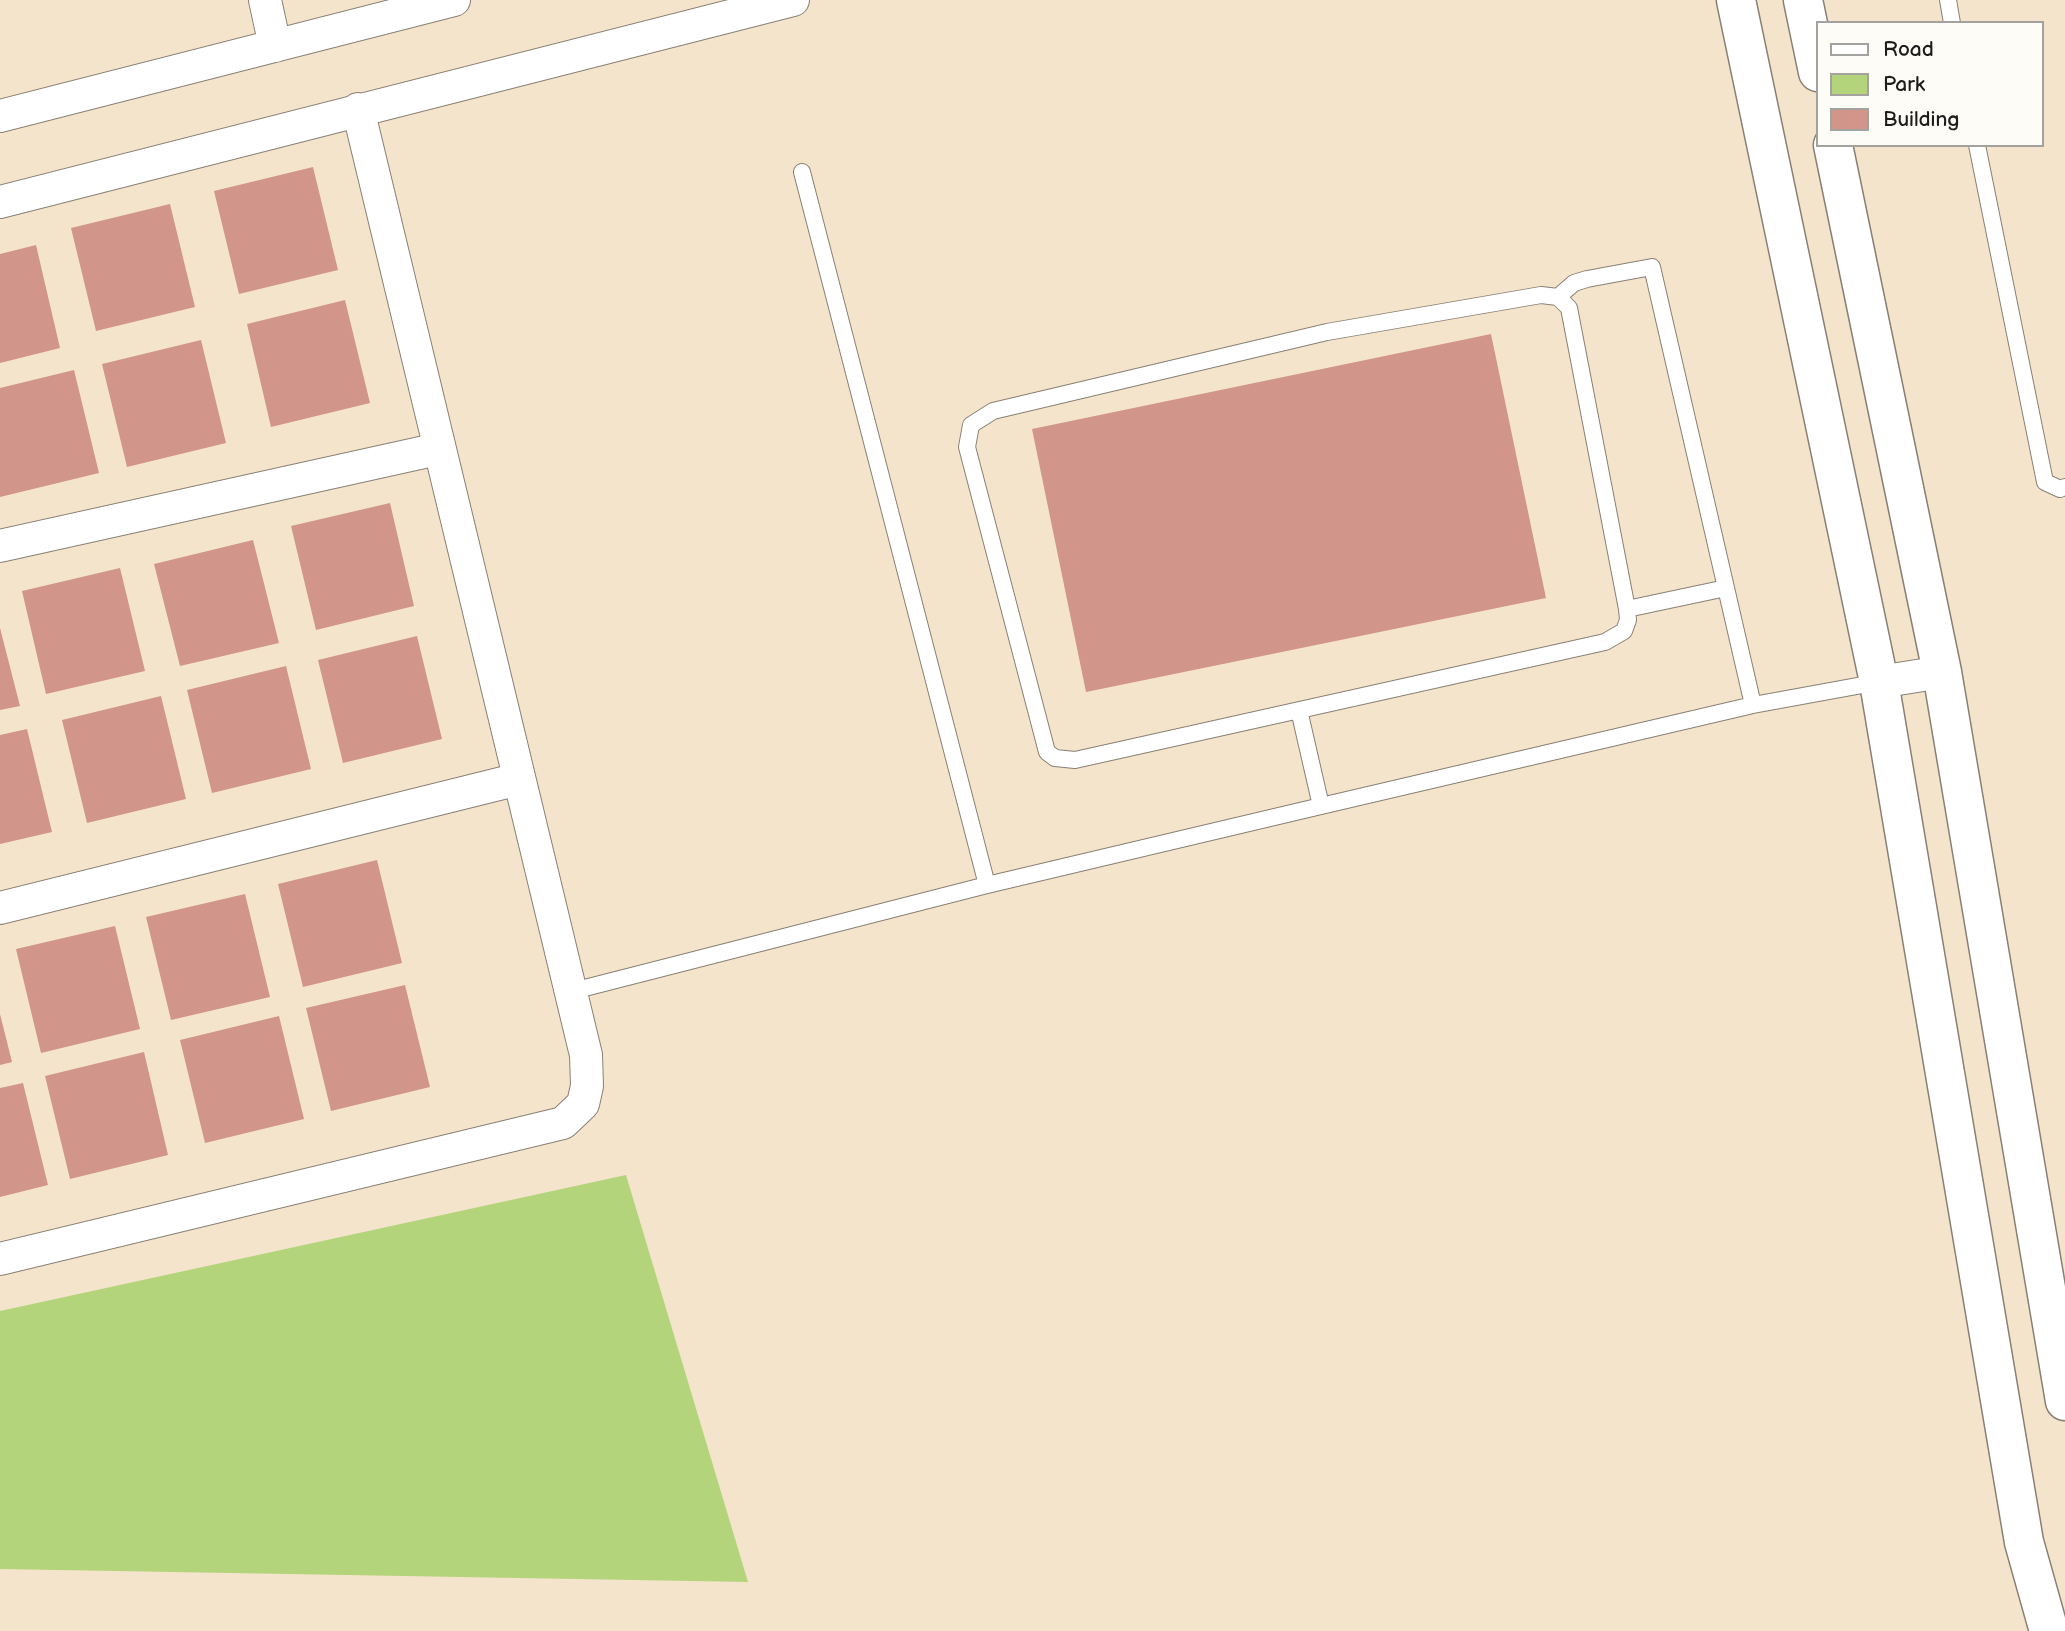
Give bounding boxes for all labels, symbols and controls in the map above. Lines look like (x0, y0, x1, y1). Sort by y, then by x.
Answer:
legend (1816, 21, 2044, 147)
text: Road (1883, 37, 1934, 62)
text: Park (1883, 72, 1925, 97)
text: Building (1883, 107, 1959, 132)

